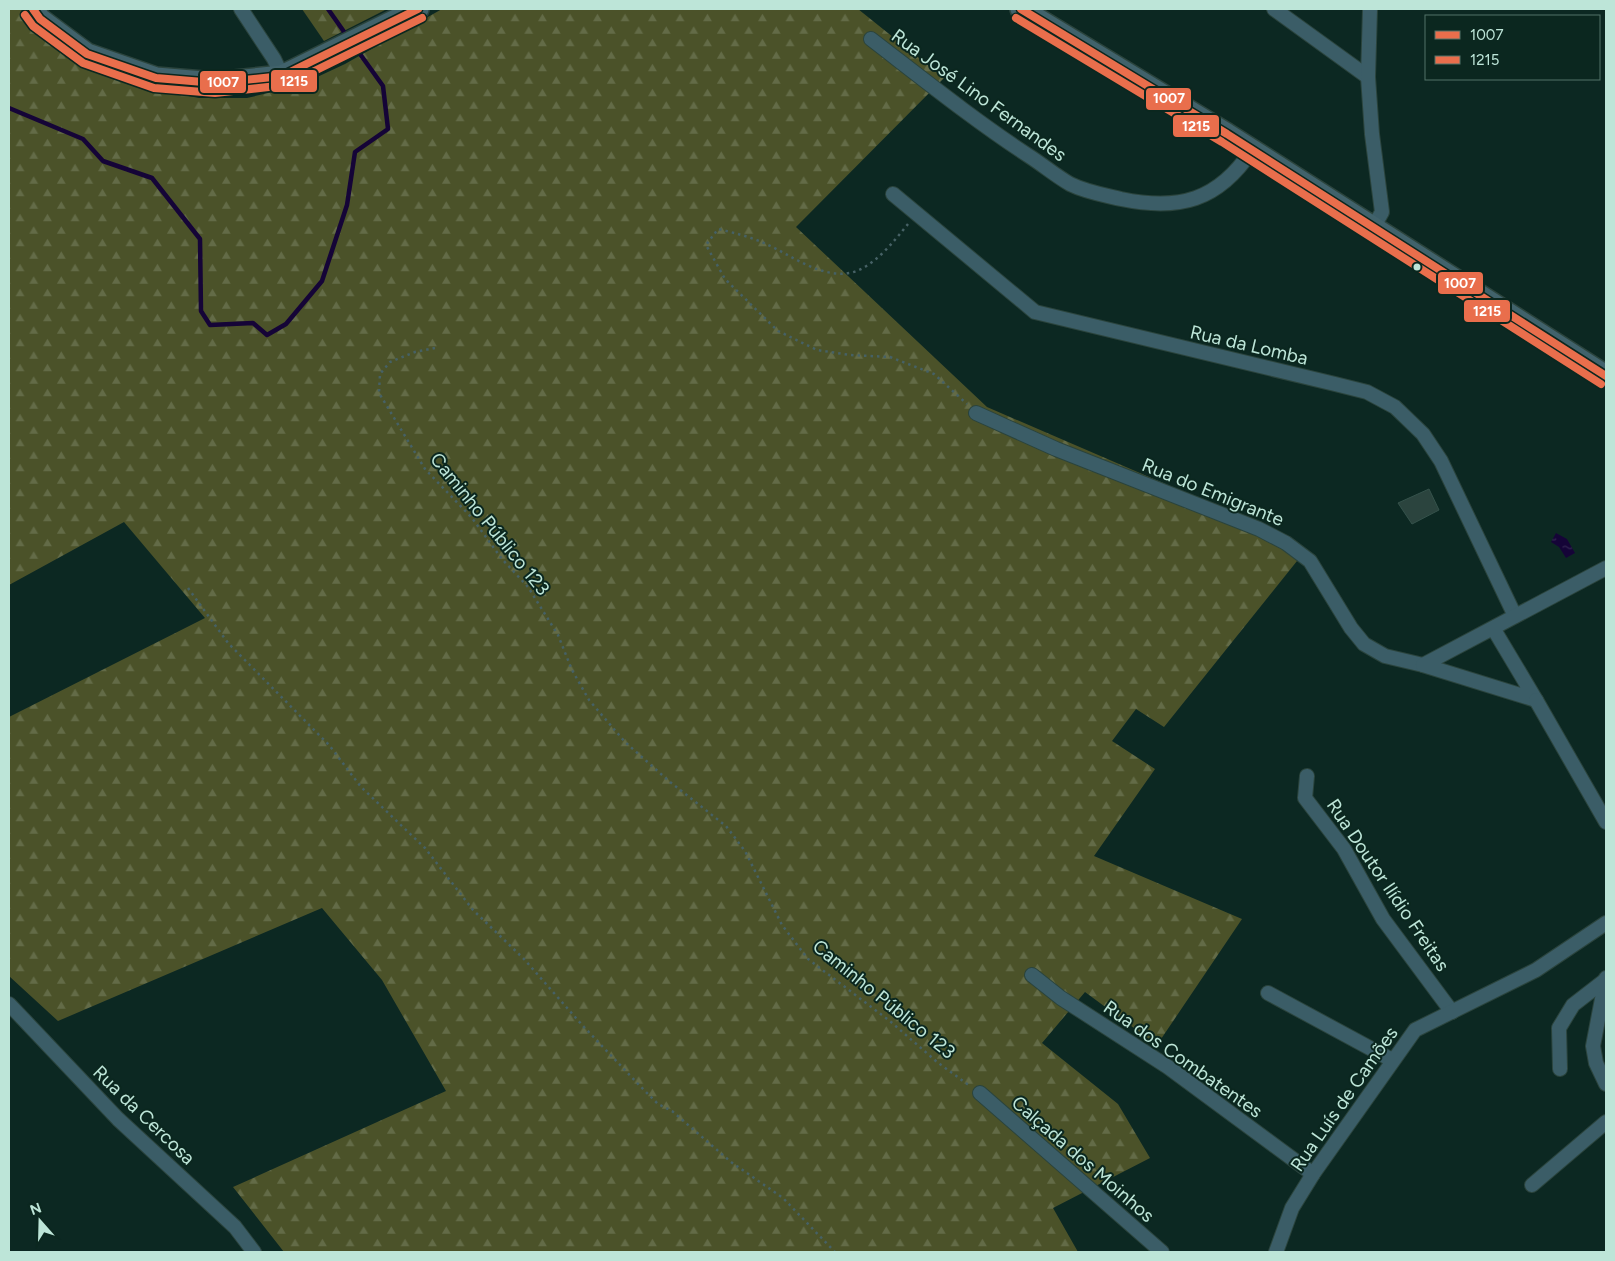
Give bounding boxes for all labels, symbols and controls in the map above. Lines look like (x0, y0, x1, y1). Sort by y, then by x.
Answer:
legend (1425, 15, 1600, 80)
street label: Rua José Lino Fernandes (887, 24, 1071, 166)
text: 1007 (1470, 26, 1503, 44)
text: 1215 (1470, 51, 1499, 69)
line badge: 1215 (270, 69, 318, 93)
line badge: 1007 (199, 70, 247, 94)
text: 1215 (280, 73, 308, 90)
text: 1007 (207, 74, 239, 91)
line badge: 1007 (1145, 87, 1192, 111)
text: 1007 (1153, 90, 1185, 107)
line badge: 1215 (1172, 114, 1220, 138)
text: 1215 (1182, 118, 1210, 135)
unlabelled marker (1412, 262, 1422, 272)
line badge: 1007 (1437, 271, 1484, 295)
text: 1007 (1444, 275, 1476, 292)
line badge: 1215 (1463, 299, 1511, 323)
text: 1215 (1473, 303, 1501, 320)
street label: Rua da Lomba (1188, 320, 1310, 370)
street label: Caminho Público 123 (425, 448, 555, 600)
street label: Rua do Emigrante (1139, 453, 1287, 531)
street label: Rua Doutor Ilídio Freitas (1322, 794, 1454, 976)
street label: Caminho Público 123 (808, 934, 960, 1064)
street label: Rua dos Combatentes (1099, 995, 1267, 1123)
street label: Rua Luís de Camões (1285, 1022, 1403, 1176)
street label: Rua da Cercosa (88, 1061, 200, 1169)
street label: Calçada dos Moinhos (1007, 1091, 1159, 1227)
north arrow (15, 1196, 65, 1246)
text: N (28, 1199, 44, 1219)

